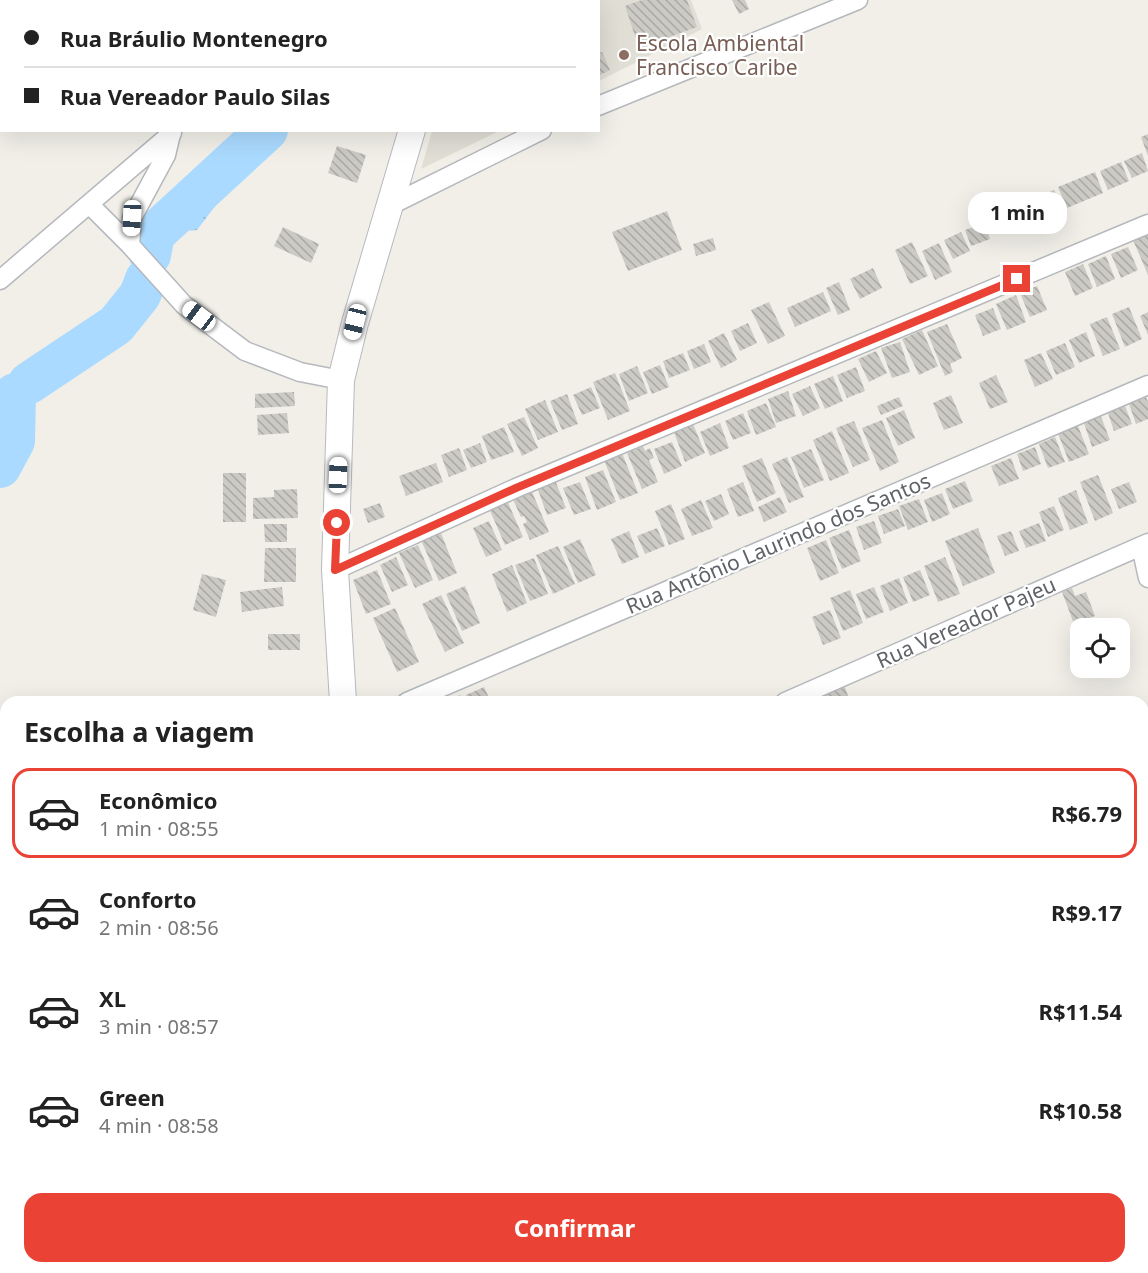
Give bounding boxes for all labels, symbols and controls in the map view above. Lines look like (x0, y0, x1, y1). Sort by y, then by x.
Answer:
text: Rua Bráulio Montenegro (60, 23, 328, 53)
place label: Escola Ambiental Francisco Caribe (636, 29, 804, 81)
marker: Escola Ambiental Francisco Caribe (617, 48, 631, 62)
text: Rua Vereador Paulo Silas (60, 81, 330, 111)
callout: 1 min (968, 192, 1066, 234)
text: 1 min (990, 199, 1045, 226)
car (122, 200, 142, 236)
route end (1003, 265, 1030, 292)
car (179, 298, 219, 334)
car (342, 302, 368, 342)
car (328, 457, 348, 493)
street label: Rua Antônio Laurindo dos Santos (621, 466, 935, 620)
route start (323, 509, 350, 536)
street label: Rua Vereador Pajeu (872, 570, 1060, 674)
map controls (1070, 618, 1130, 678)
button: locate (1070, 618, 1130, 678)
text: Escolha a viagem (24, 713, 255, 750)
text: Econômico (99, 785, 218, 815)
icon: car (27, 786, 81, 840)
text: R$6.79 (1051, 798, 1122, 828)
text: 1 min · 08:55 (99, 815, 219, 842)
text: Conforto (99, 884, 197, 914)
icon: car (27, 885, 81, 939)
text: R$9.17 (1051, 897, 1122, 927)
text: 2 min · 08:56 (99, 914, 219, 941)
text: XL (99, 983, 126, 1013)
icon: car (27, 984, 81, 1038)
text: R$11.54 (1038, 996, 1122, 1026)
text: 3 min · 08:57 (99, 1013, 219, 1040)
text: Green (99, 1082, 165, 1112)
icon: car (27, 1083, 81, 1137)
text: R$10.58 (1038, 1095, 1122, 1125)
text: 4 min · 08:58 (99, 1112, 219, 1139)
button: Confirmar (24, 1193, 1125, 1262)

